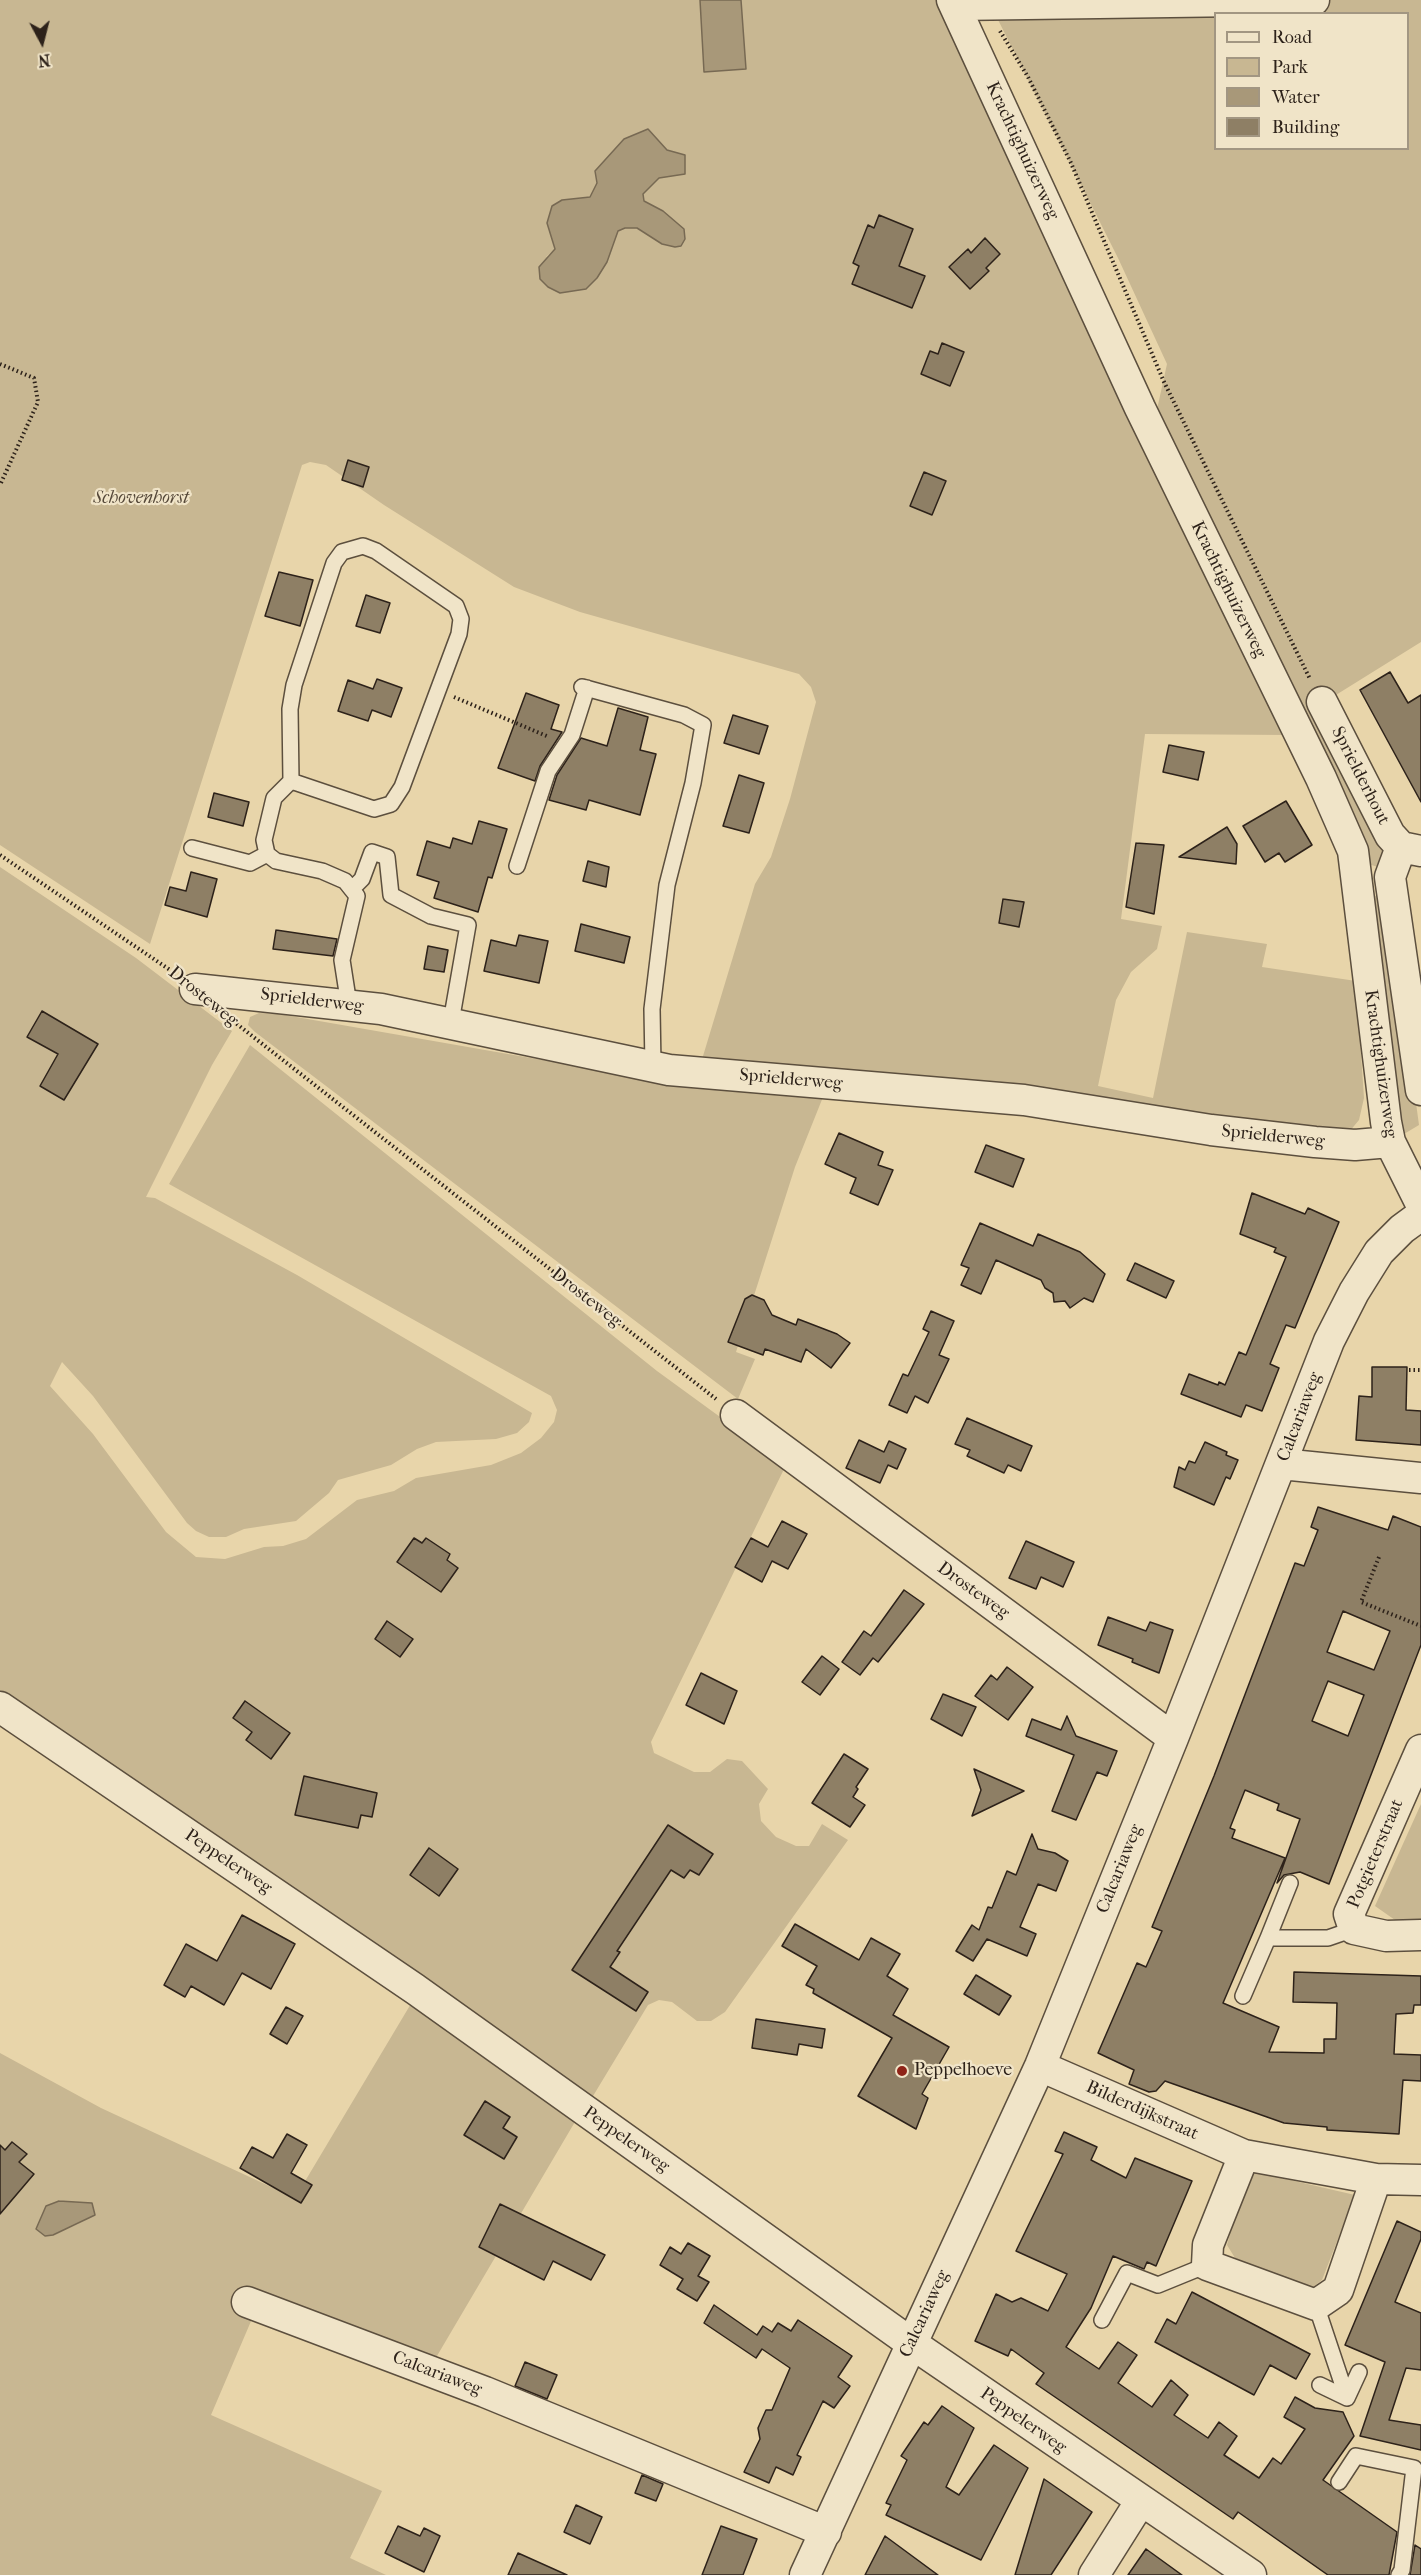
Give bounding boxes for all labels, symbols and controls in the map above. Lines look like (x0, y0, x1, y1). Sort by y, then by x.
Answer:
north arrow (12, 12, 72, 72)
legend (1214, 12, 1409, 150)
text: Road (1272, 27, 1312, 48)
text: N (37, 50, 51, 71)
text: Park (1272, 57, 1308, 78)
street label: Krachtighuizerweg (981, 79, 1063, 223)
text: Water (1272, 87, 1320, 108)
text: Building (1272, 117, 1339, 138)
park label: Schovenhorst (93, 488, 189, 510)
street label: Krachtighuizerweg (1185, 518, 1271, 662)
street label: Sprielderhout (1326, 723, 1394, 829)
street label: Drosteweg (164, 962, 242, 1032)
street label: Sprielderweg (259, 984, 365, 1018)
street label: Krachtighuizerweg (1359, 988, 1401, 1140)
street label: Sprielderweg (738, 1065, 844, 1095)
street label: Sprielderweg (1220, 1121, 1326, 1153)
street label: Drosteweg (546, 1264, 626, 1332)
street label: Calcariaweg (1273, 1369, 1327, 1465)
street label: Drosteweg (933, 1558, 1013, 1624)
street label: Potgieterstraat (1343, 1796, 1409, 1912)
street label: Calcariaweg (1092, 1821, 1148, 1917)
street label: Peppelerweg (180, 1825, 276, 1899)
place label: Peppelhoeve (914, 2060, 1012, 2082)
marker: Peppelhoeve (895, 2064, 909, 2078)
street label: Bilderdijkstraat (1083, 2077, 1201, 2145)
street label: Peppelerweg (579, 2102, 673, 2178)
street label: Calcariaweg (895, 2267, 955, 2361)
street label: Calcariaweg (389, 2347, 485, 2401)
street label: Peppelerweg (976, 2383, 1070, 2459)

